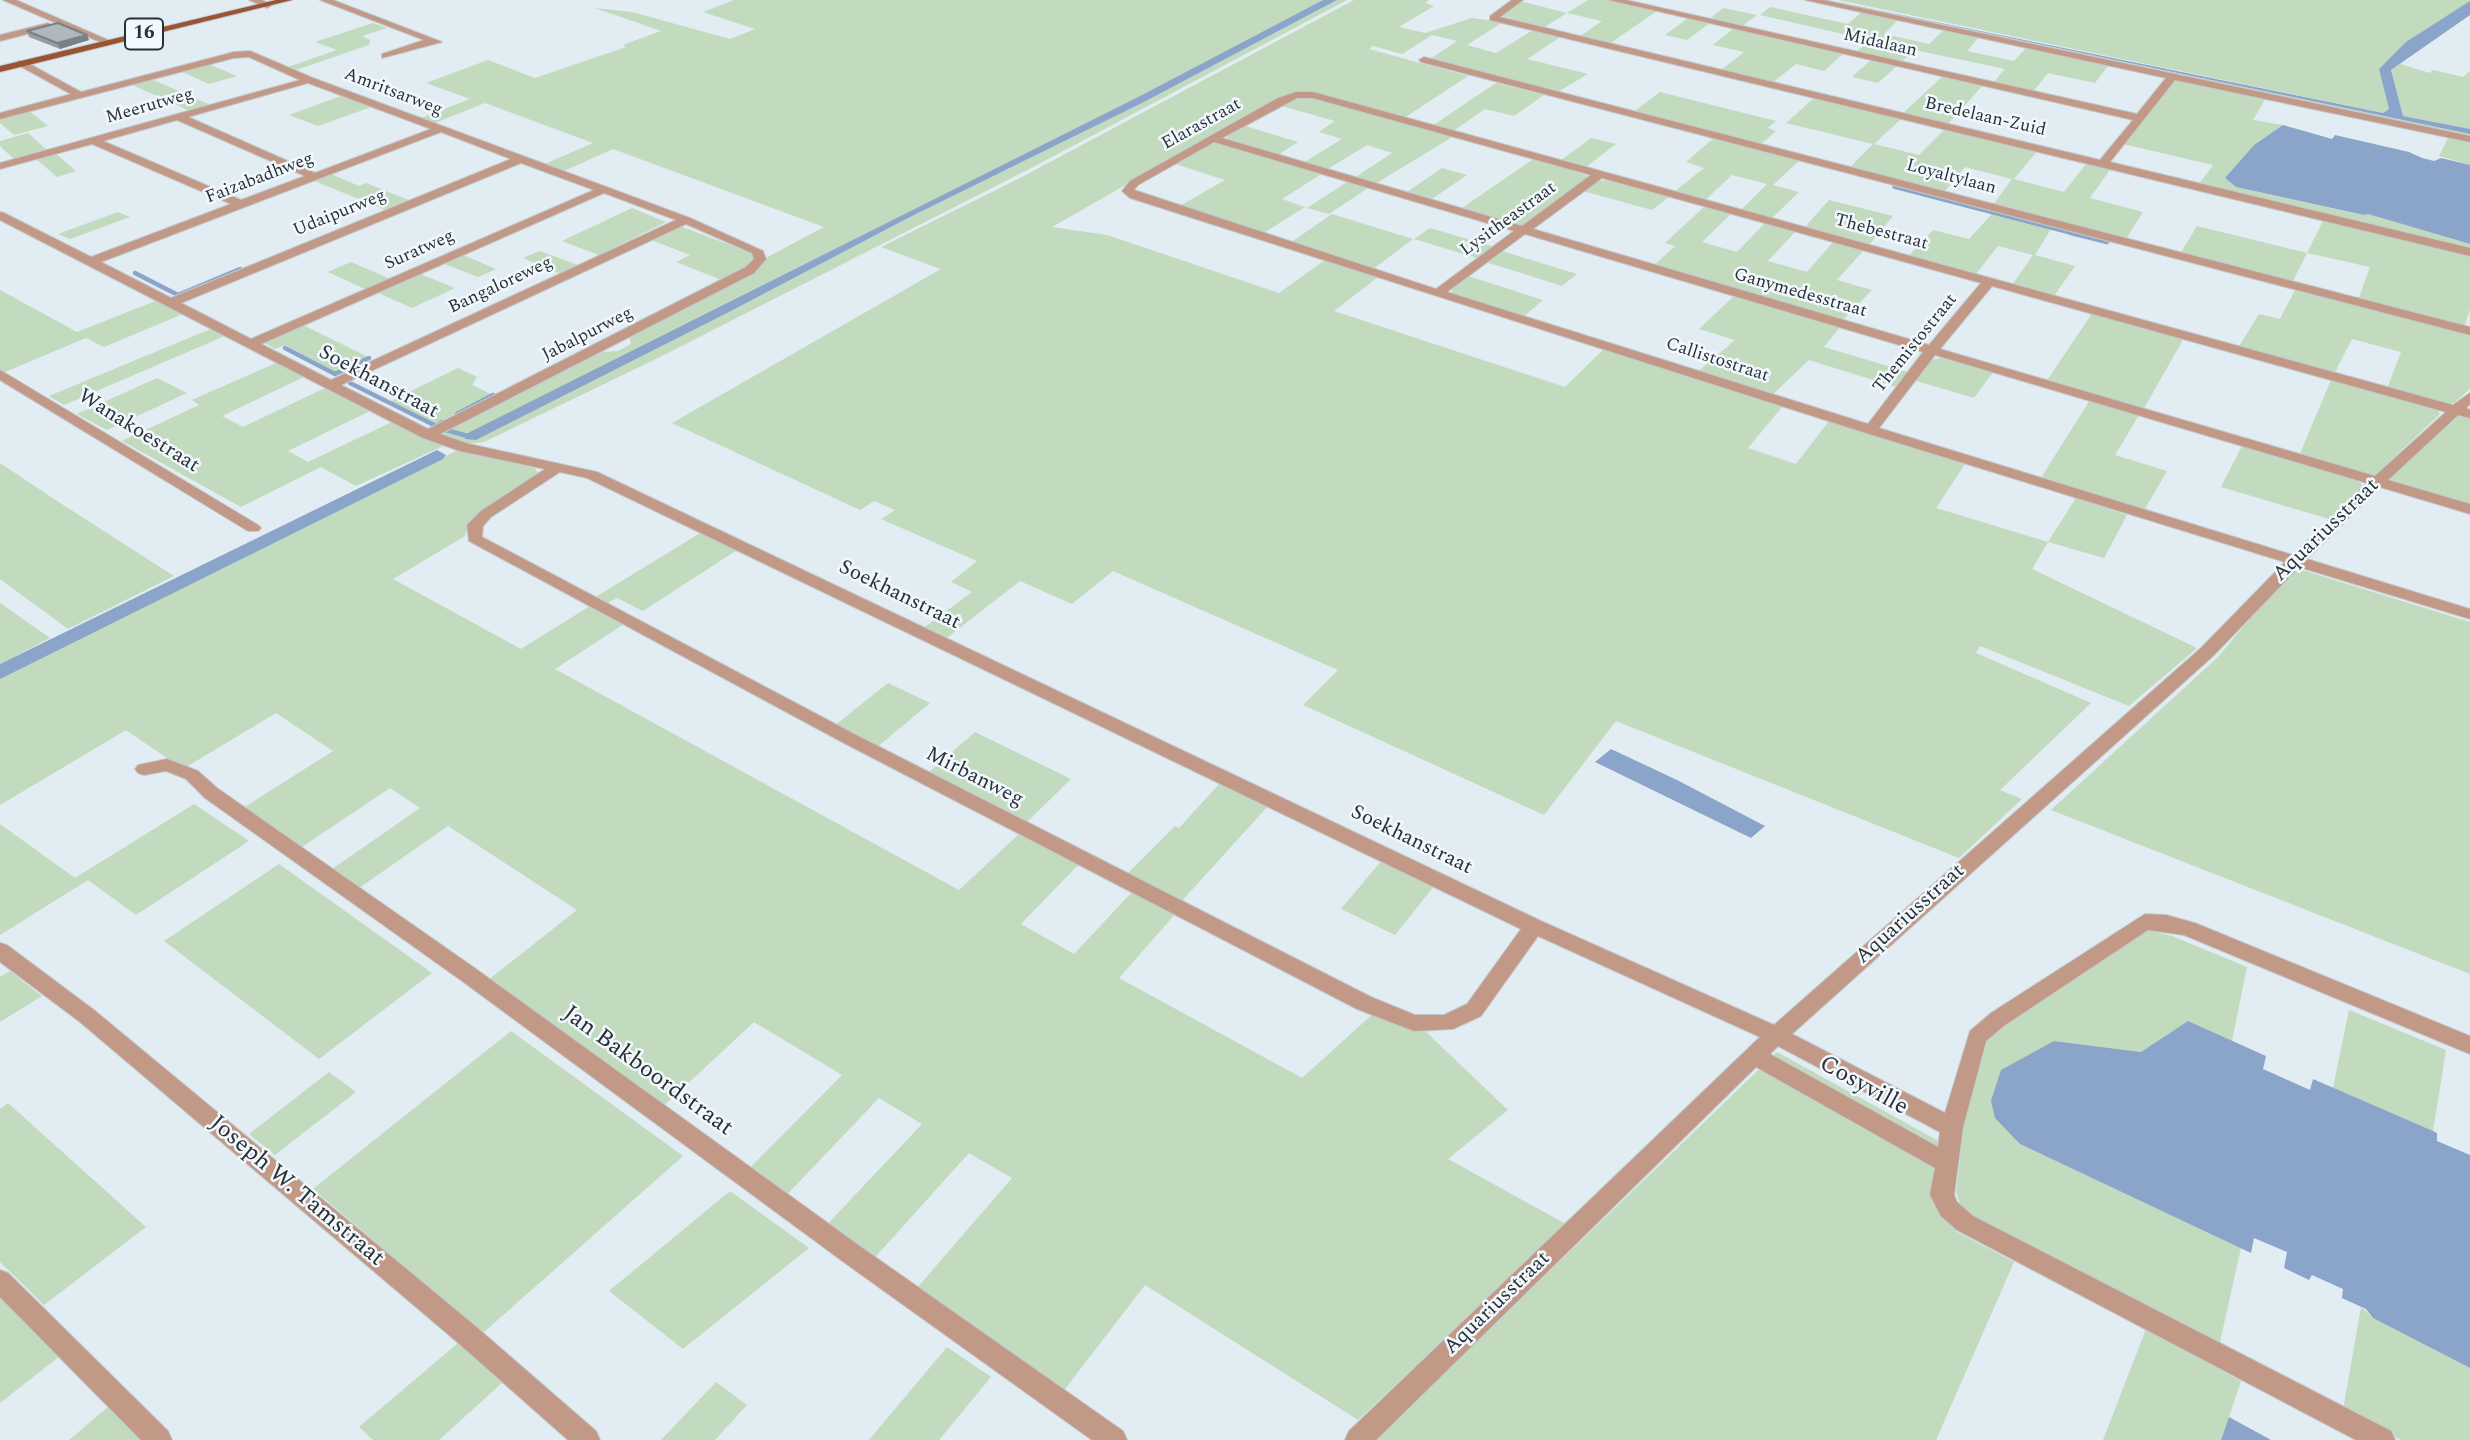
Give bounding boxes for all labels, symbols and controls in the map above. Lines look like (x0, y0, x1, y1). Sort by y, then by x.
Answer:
road number: 16 (125, 18, 163, 50)
street label: Midalaan (1841, 25, 1919, 63)
street label: Amritsarweg (341, 64, 445, 122)
street label: Meerutweg (104, 84, 196, 130)
street label: Elarastraat (1159, 94, 1245, 156)
street label: Bredelaan-Zuid (1922, 94, 2048, 142)
street label: Faizabadhweg (203, 149, 317, 209)
street label: Loyaltylaan (1904, 156, 1998, 200)
street label: Lysitheastraat (1457, 178, 1561, 262)
street label: Udaipurweg (290, 186, 390, 242)
street label: Thebestraat (1832, 210, 1930, 256)
street label: Suratweg (382, 226, 458, 276)
street label: Bangaloreweg (446, 252, 556, 320)
street label: Ganymedesstraat (1731, 265, 1869, 323)
street label: Themistostraat (1869, 290, 1963, 398)
street label: Jabalpurweg (539, 303, 637, 367)
street label: Callistostraat (1663, 334, 1771, 388)
street label: Soekhanstraat (314, 341, 442, 425)
street label: Wanakoestraat (73, 385, 203, 479)
street label: Aquariusstraat (2269, 474, 2385, 588)
street label: Soekhanstraat (834, 556, 964, 636)
street label: Mirbanweg (921, 743, 1027, 813)
street label: Soekhanstraat (1346, 801, 1476, 881)
street label: Aquariusstraat (1851, 860, 1971, 970)
street label: Jan Bakboordstraat (556, 1000, 738, 1144)
street label: Cosyville (1814, 1051, 1912, 1123)
street label: Joseph W. Tamstraat (203, 1110, 389, 1274)
street label: Aquariusstraat (1440, 1247, 1556, 1361)

